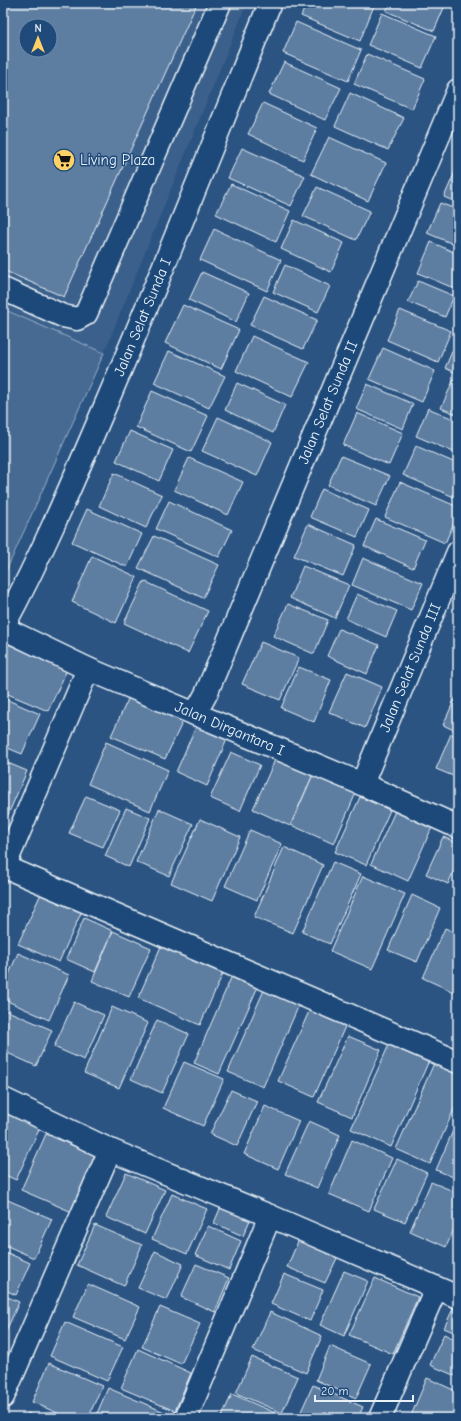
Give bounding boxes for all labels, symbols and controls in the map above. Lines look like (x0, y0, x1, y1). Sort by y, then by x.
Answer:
north arrow (18, 18, 58, 58)
text: N (34, 22, 42, 35)
supermarket icon: Living Plaza (51, 147, 77, 173)
place label: Living Plaza (80, 151, 155, 169)
street label: Jalan Selat Sunda I (110, 255, 175, 379)
street label: Jalan Selat Sunda II (294, 338, 361, 467)
street label: Jalan Selat Sunda III (376, 600, 445, 735)
street label: Jalan Dirgantara I (172, 697, 287, 759)
scale bar (315, 1377, 413, 1403)
text: 20 m (321, 1384, 349, 1398)

